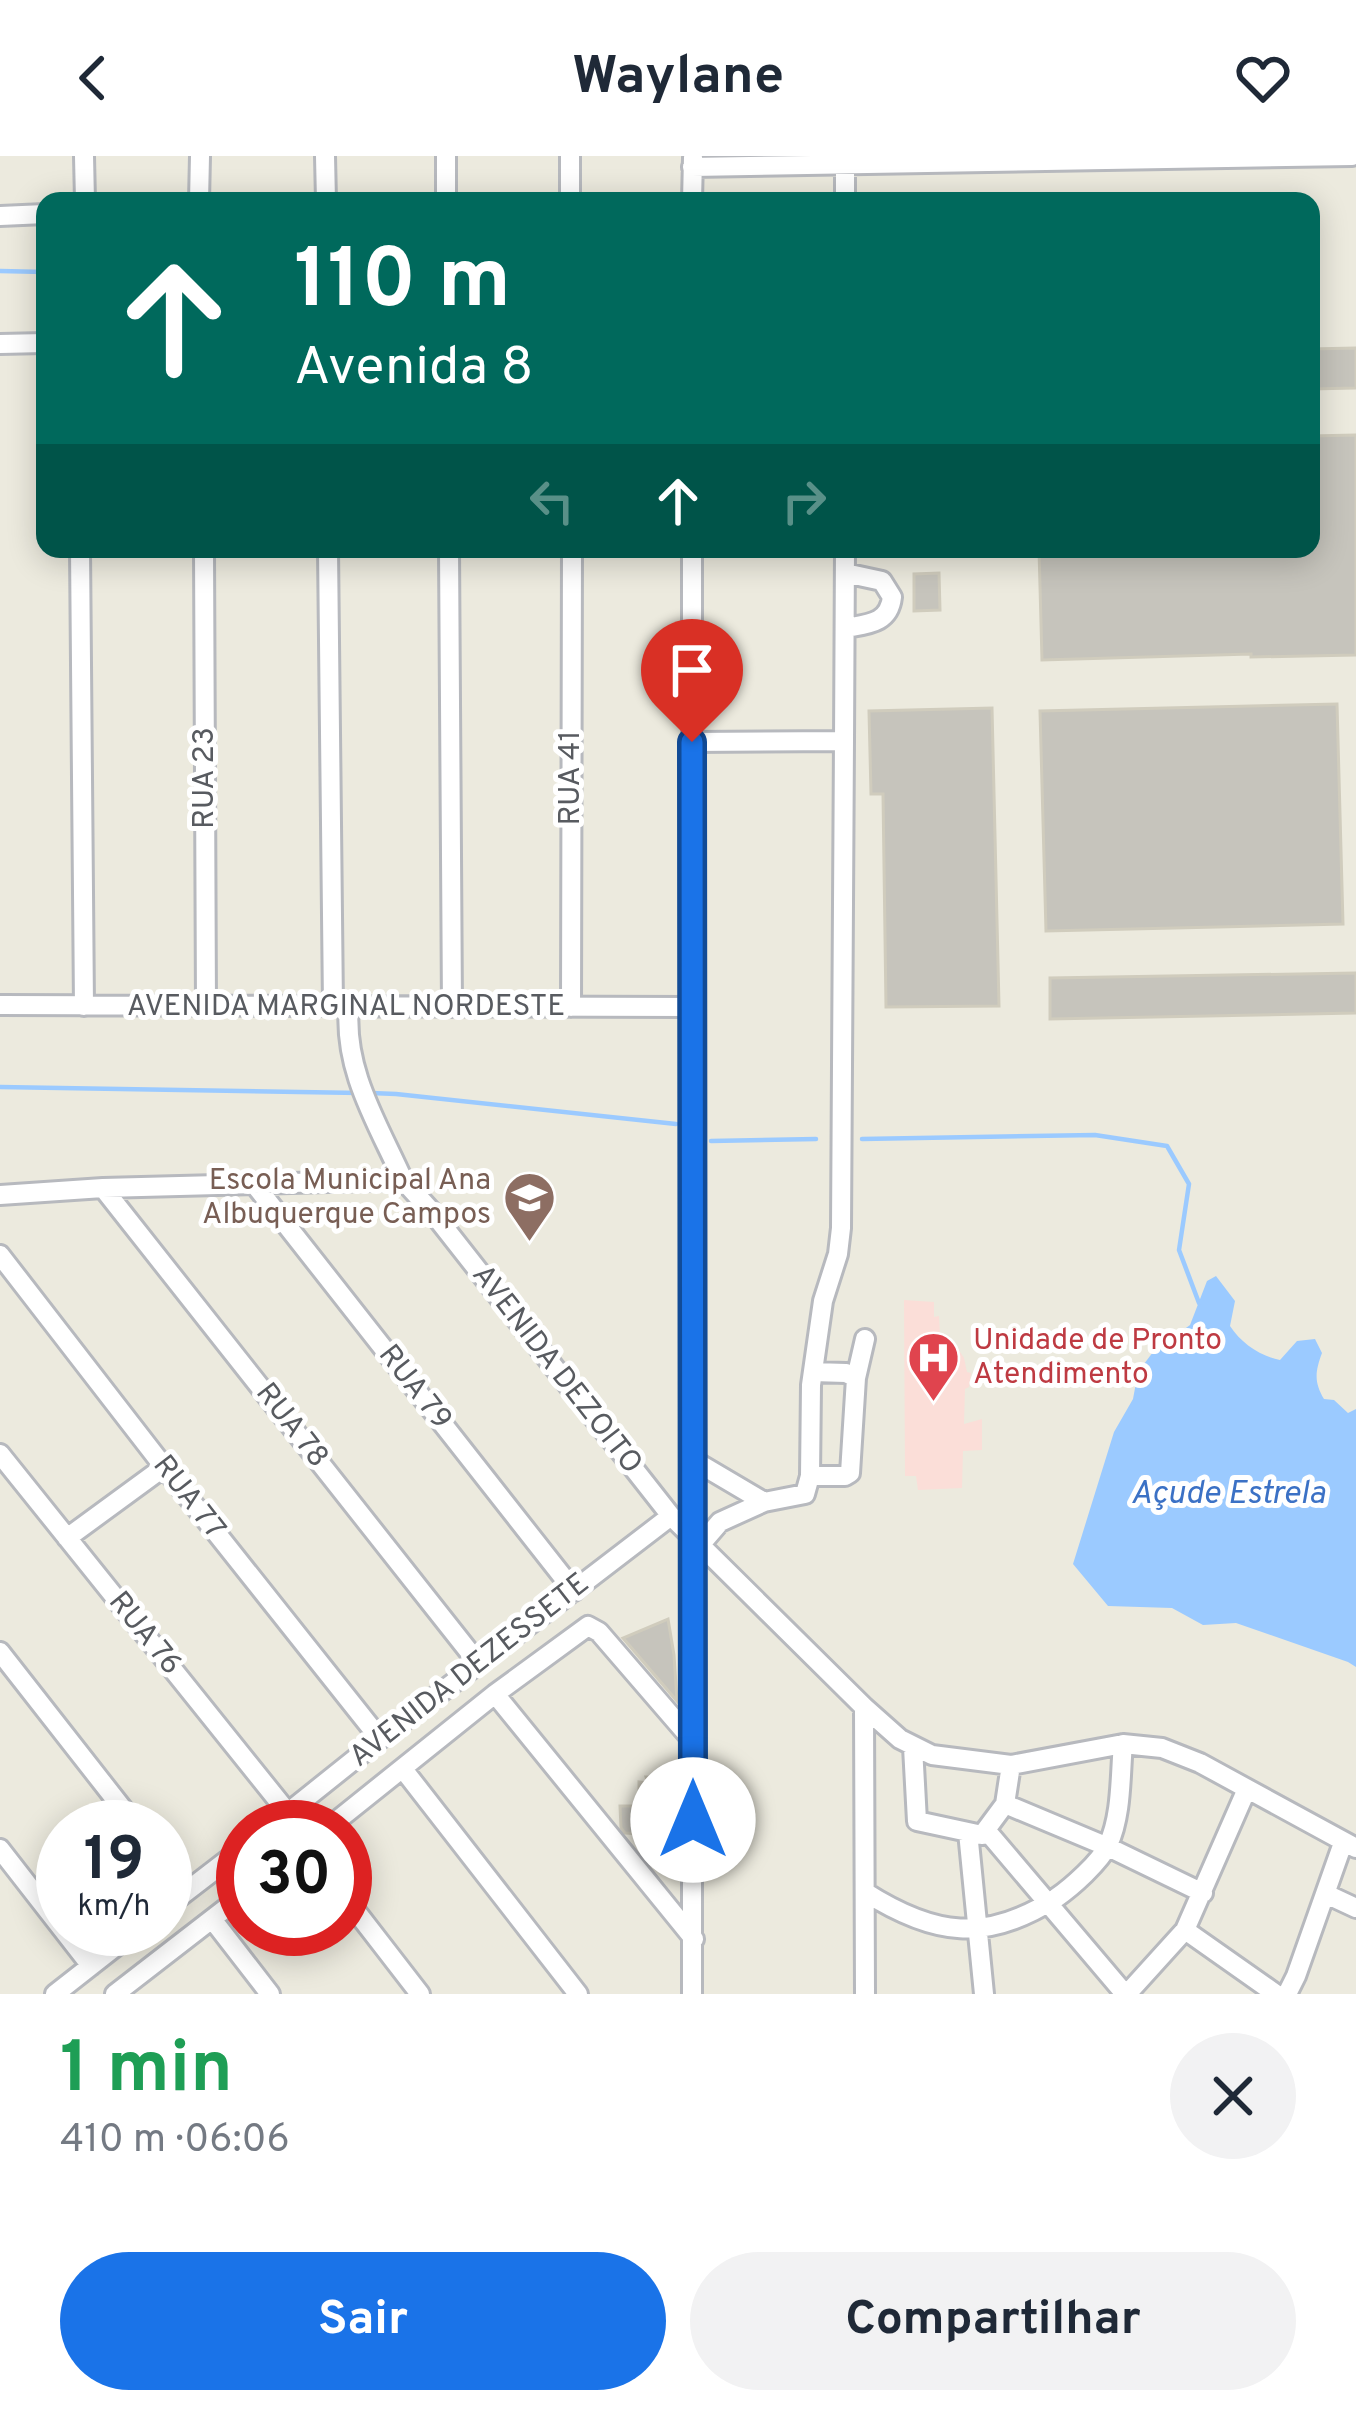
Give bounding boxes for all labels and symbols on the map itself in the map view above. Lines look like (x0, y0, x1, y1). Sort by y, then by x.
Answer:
pin (641, 619, 743, 742)
street label: RUA 23 (187, 727, 224, 829)
street label: RUA 41 (553, 730, 590, 826)
street label: AVENIDA MARGINAL NORDESTE (127, 989, 565, 1026)
place label: Escola Municipal Ana Albuquerque Campos (202, 1163, 491, 1234)
school or university icon: Escola Municipal Ana Albuquerque Campos (502, 1170, 558, 1244)
street label: AVENIDA DEZOITO (463, 1258, 649, 1482)
place label: Unidade de Pronto Atendimento (973, 1323, 1222, 1394)
hospital icon: Unidade de Pronto Atendimento (906, 1330, 962, 1404)
street label: RUA 79 (369, 1338, 459, 1438)
street label: RUA 78 (246, 1376, 336, 1476)
street label: RUA 77 (144, 1449, 232, 1547)
water label: Açude Estrela (1131, 1474, 1325, 1516)
street label: AVENIDA DEZESSETE (343, 1566, 597, 1776)
street label: RUA 76 (99, 1585, 189, 1683)
position arrow (630, 1757, 756, 1883)
speed limit sign: 30 (216, 1800, 372, 1956)

